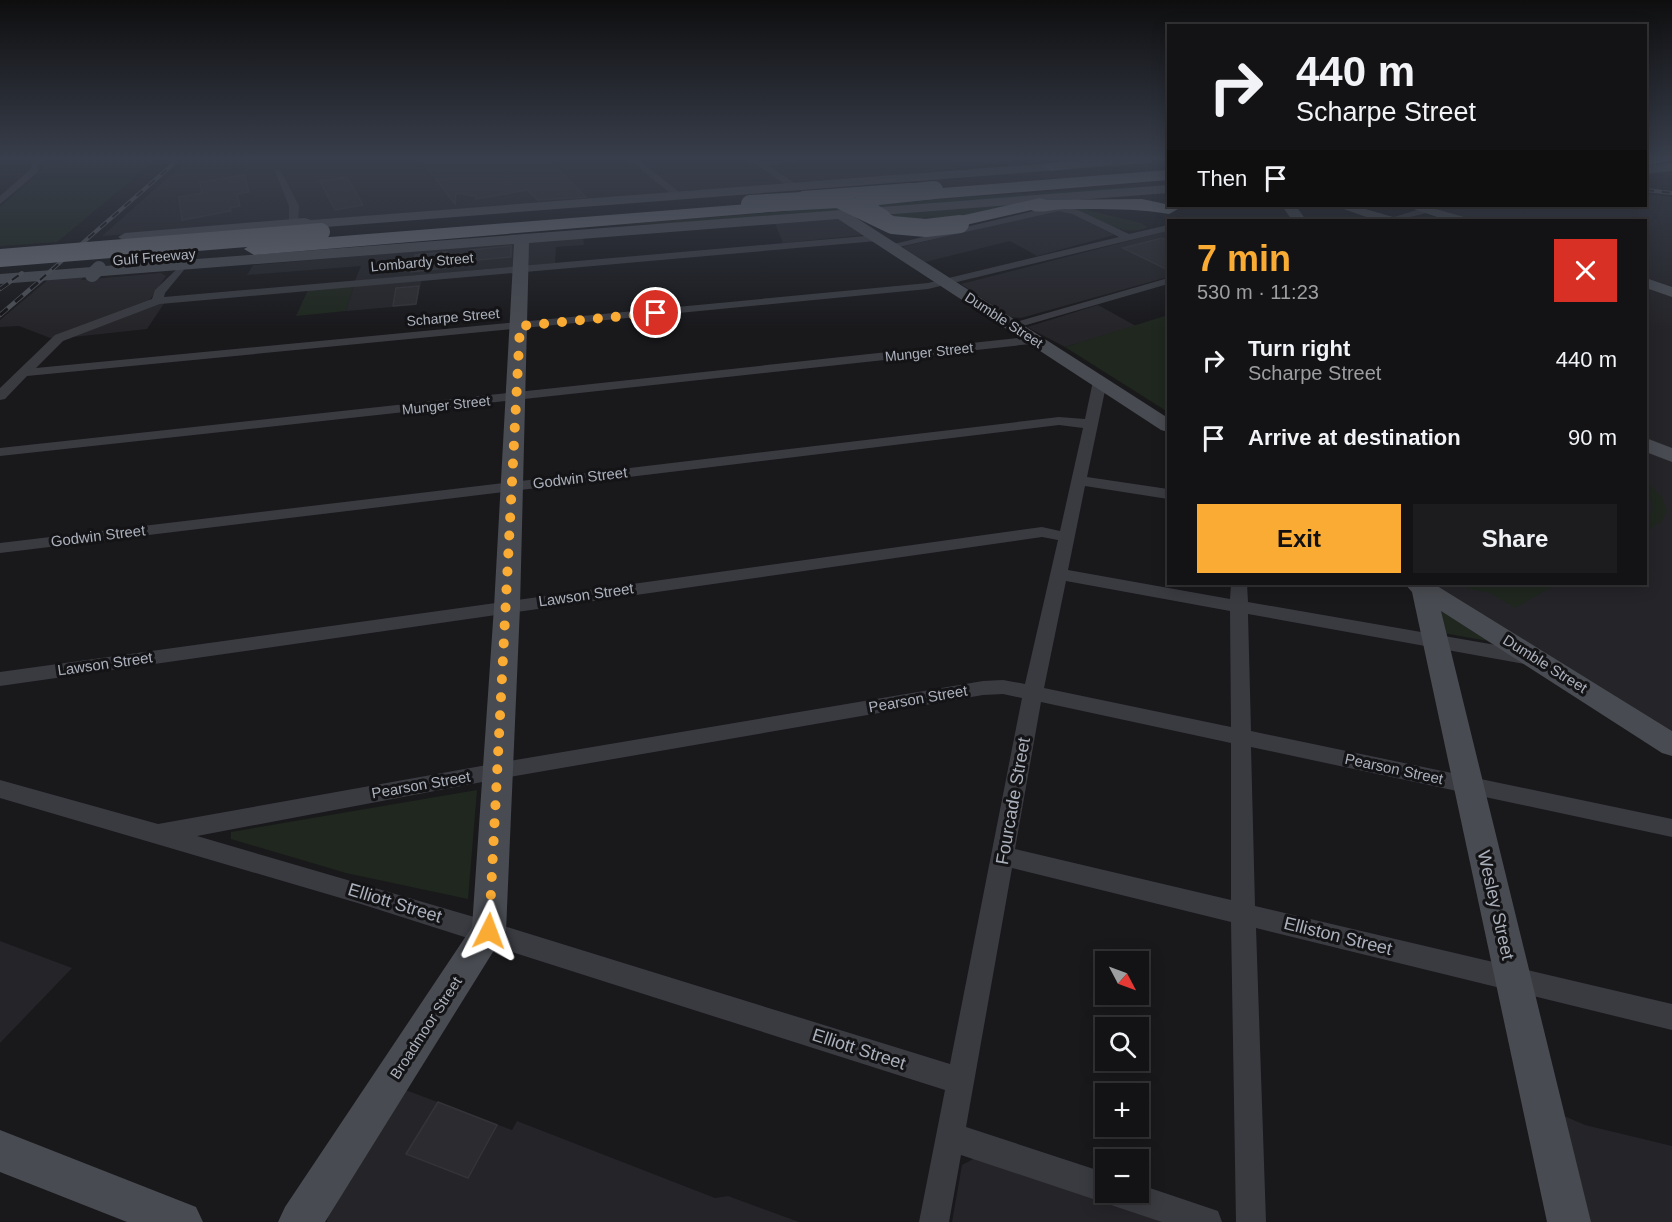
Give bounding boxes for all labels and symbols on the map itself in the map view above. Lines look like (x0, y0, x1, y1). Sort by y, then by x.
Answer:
street label: Gulf Freeway (112, 245, 196, 269)
street label: Lombardy Street (370, 250, 474, 274)
pin (630, 287, 681, 338)
street label: Dumble Street (962, 289, 1046, 351)
street label: Scharpe Street (406, 305, 500, 329)
street label: Munger Street (884, 339, 974, 365)
street label: Munger Street (401, 392, 491, 418)
street label: Godwin Street (532, 463, 629, 492)
street label: Godwin Street (50, 521, 147, 550)
street label: Lawson Street (537, 579, 635, 610)
street label: Dumble Street (1500, 631, 1591, 697)
street label: Lawson Street (56, 648, 154, 679)
street label: Pearson Street (867, 681, 969, 716)
street label: Fourcade Street (992, 736, 1034, 866)
street label: Pearson Street (1343, 750, 1446, 787)
street label: Pearson Street (370, 767, 472, 802)
street label: Wesley Street (1474, 848, 1518, 962)
street label: Elliott Street (346, 879, 444, 927)
position arrow (457, 899, 521, 963)
street label: Elliston Street (1282, 913, 1394, 959)
north arrow (1095, 951, 1149, 1005)
street label: Broadmoor Street (386, 973, 465, 1082)
street label: Elliott Street (810, 1024, 908, 1074)

